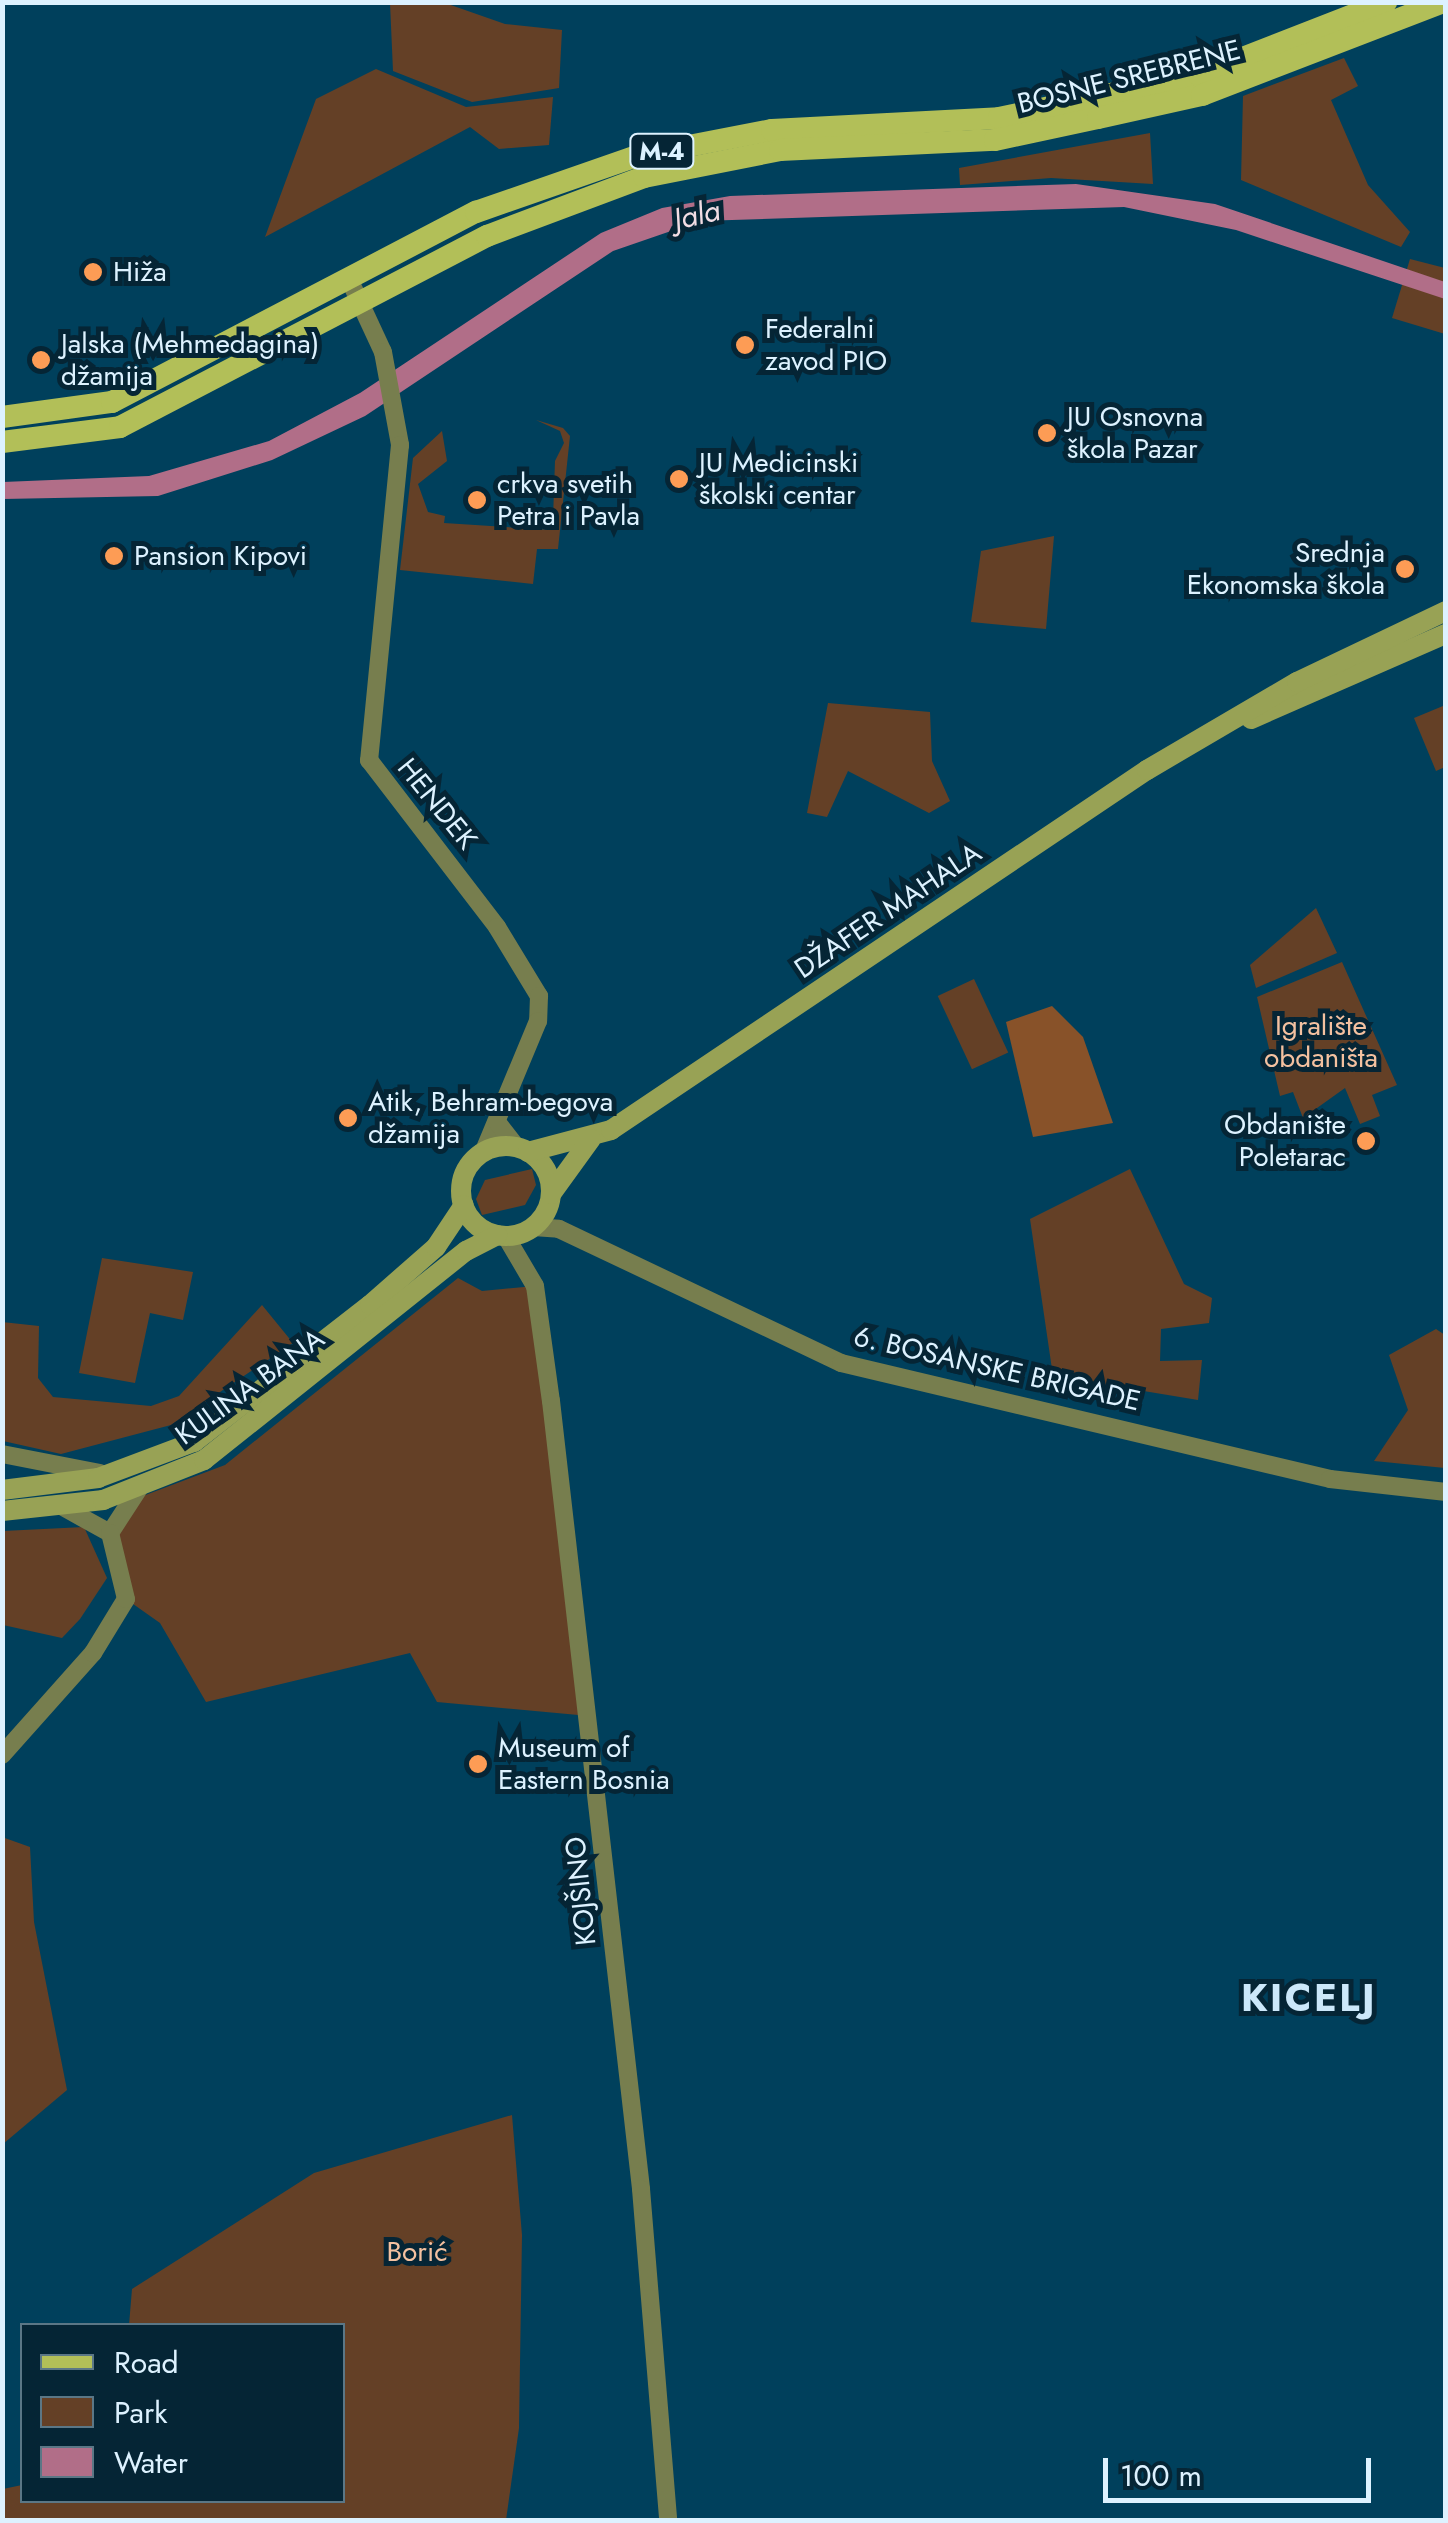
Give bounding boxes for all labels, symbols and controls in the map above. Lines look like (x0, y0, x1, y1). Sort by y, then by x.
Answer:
street label: BOSNE SREBRENE (1014, 33, 1244, 121)
road number: M-4 (627, 131, 697, 171)
water label: Jala (670, 192, 724, 238)
place label: Hiža (113, 255, 167, 289)
marker: Hiža (82, 261, 104, 283)
place label: Federalni zavod PIO (765, 312, 887, 378)
place label: Jalska (Mehmedagina) džamija (61, 327, 319, 393)
marker: Federalni zavod PIO (734, 334, 756, 356)
marker: Jalska (Mehmedagina) džamija (30, 349, 52, 371)
place label: JU Osnovna škola Pazar (1067, 400, 1203, 466)
marker: JU Osnovna škola Pazar (1036, 422, 1058, 444)
place label: JU Medicinski školski centar (699, 446, 858, 512)
place label: crkva svetih Petra i Pavla (497, 467, 640, 533)
marker: JU Medicinski školski centar (668, 468, 690, 490)
marker: crkva svetih Petra i Pavla (466, 489, 488, 511)
place label: Srednja Ekonomska škola (1187, 536, 1385, 602)
place label: Pansion Kipovi (134, 539, 307, 573)
marker: Pansion Kipovi (103, 545, 125, 567)
marker: Srednja Ekonomska škola (1394, 558, 1416, 580)
street label: HENDEK (390, 752, 484, 856)
street label: DŽAFER MAHALA (788, 836, 988, 986)
park label: Igralište obdaništa (1264, 1009, 1378, 1075)
place label: Atik, Behram-begova džamija (368, 1085, 613, 1151)
marker: Atik, Behram-begova džamija (337, 1107, 359, 1129)
place label: Obdanište Poletarac (1224, 1108, 1346, 1174)
marker: Obdanište Poletarac (1355, 1130, 1377, 1152)
street label: 6. BOSANSKE BRIGADE (850, 1320, 1144, 1418)
street label: KULINA BANA (169, 1322, 331, 1452)
place label: Museum of Eastern Bosnia (498, 1731, 670, 1797)
marker: Museum of Eastern Bosnia (467, 1753, 489, 1775)
street label: KOJŠINO (559, 1835, 603, 1947)
district label: KICELJ (1241, 1975, 1377, 2021)
park label: Borić (386, 2235, 448, 2269)
legend (20, 2323, 345, 2503)
text: Road (114, 2341, 179, 2384)
text: Park (114, 2391, 167, 2434)
scale bar (1108, 2438, 1376, 2500)
text: Water (114, 2441, 188, 2484)
text: 100 m (1120, 2454, 1202, 2497)

